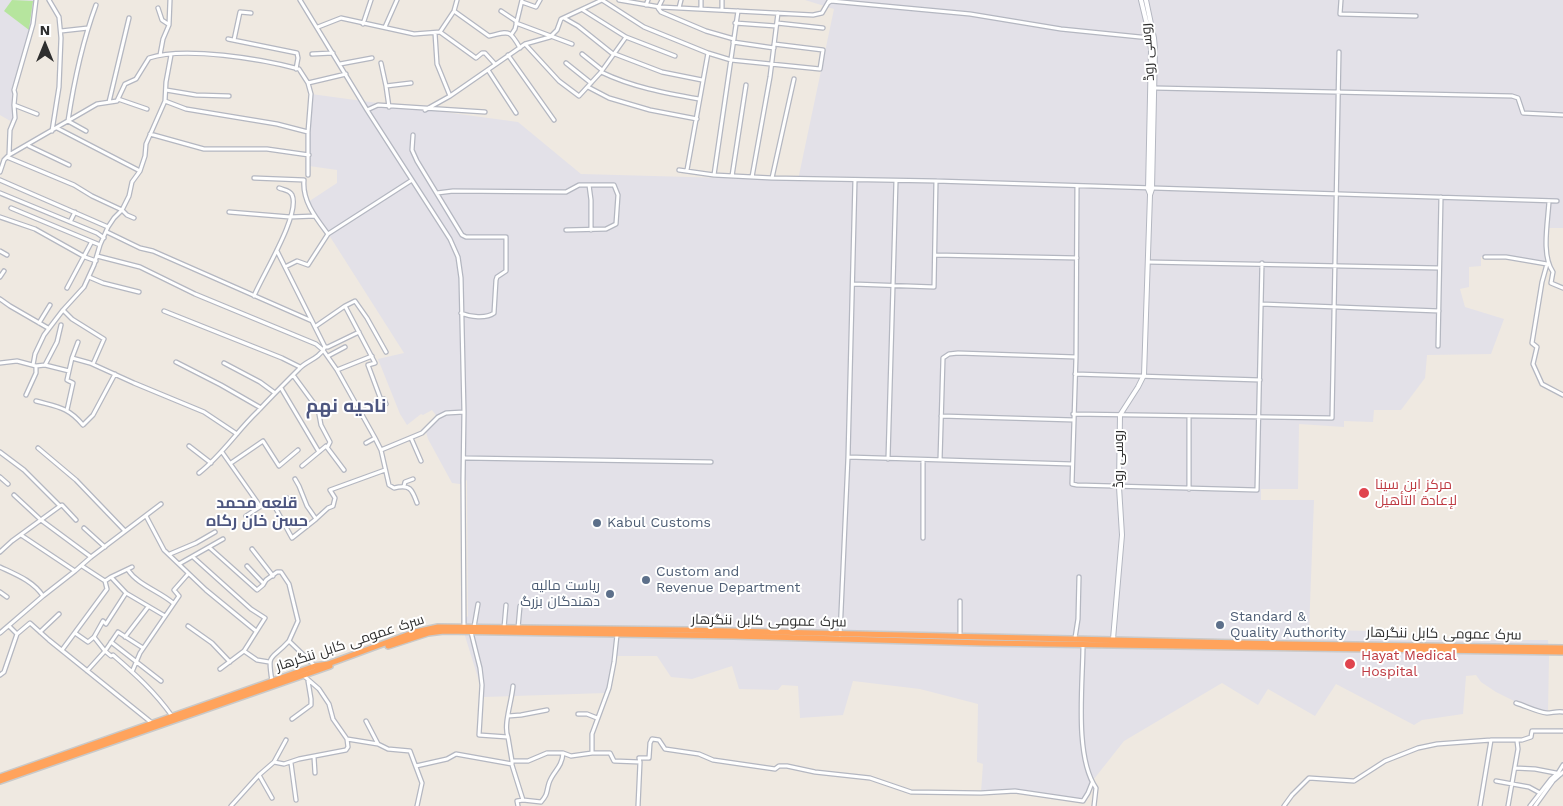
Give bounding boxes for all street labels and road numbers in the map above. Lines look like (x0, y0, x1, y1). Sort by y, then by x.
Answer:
street label: روسی روڈ (1138, 22, 1158, 82)
street label: روسی روڈ (1111, 430, 1127, 488)
street label: سرک عمومی کابل ننگرهار (274, 611, 426, 675)
street label: سرک عمومی کابل ننگرهار (691, 611, 847, 631)
street label: سرک عمومی کابل ننگرهار (1366, 624, 1522, 644)

